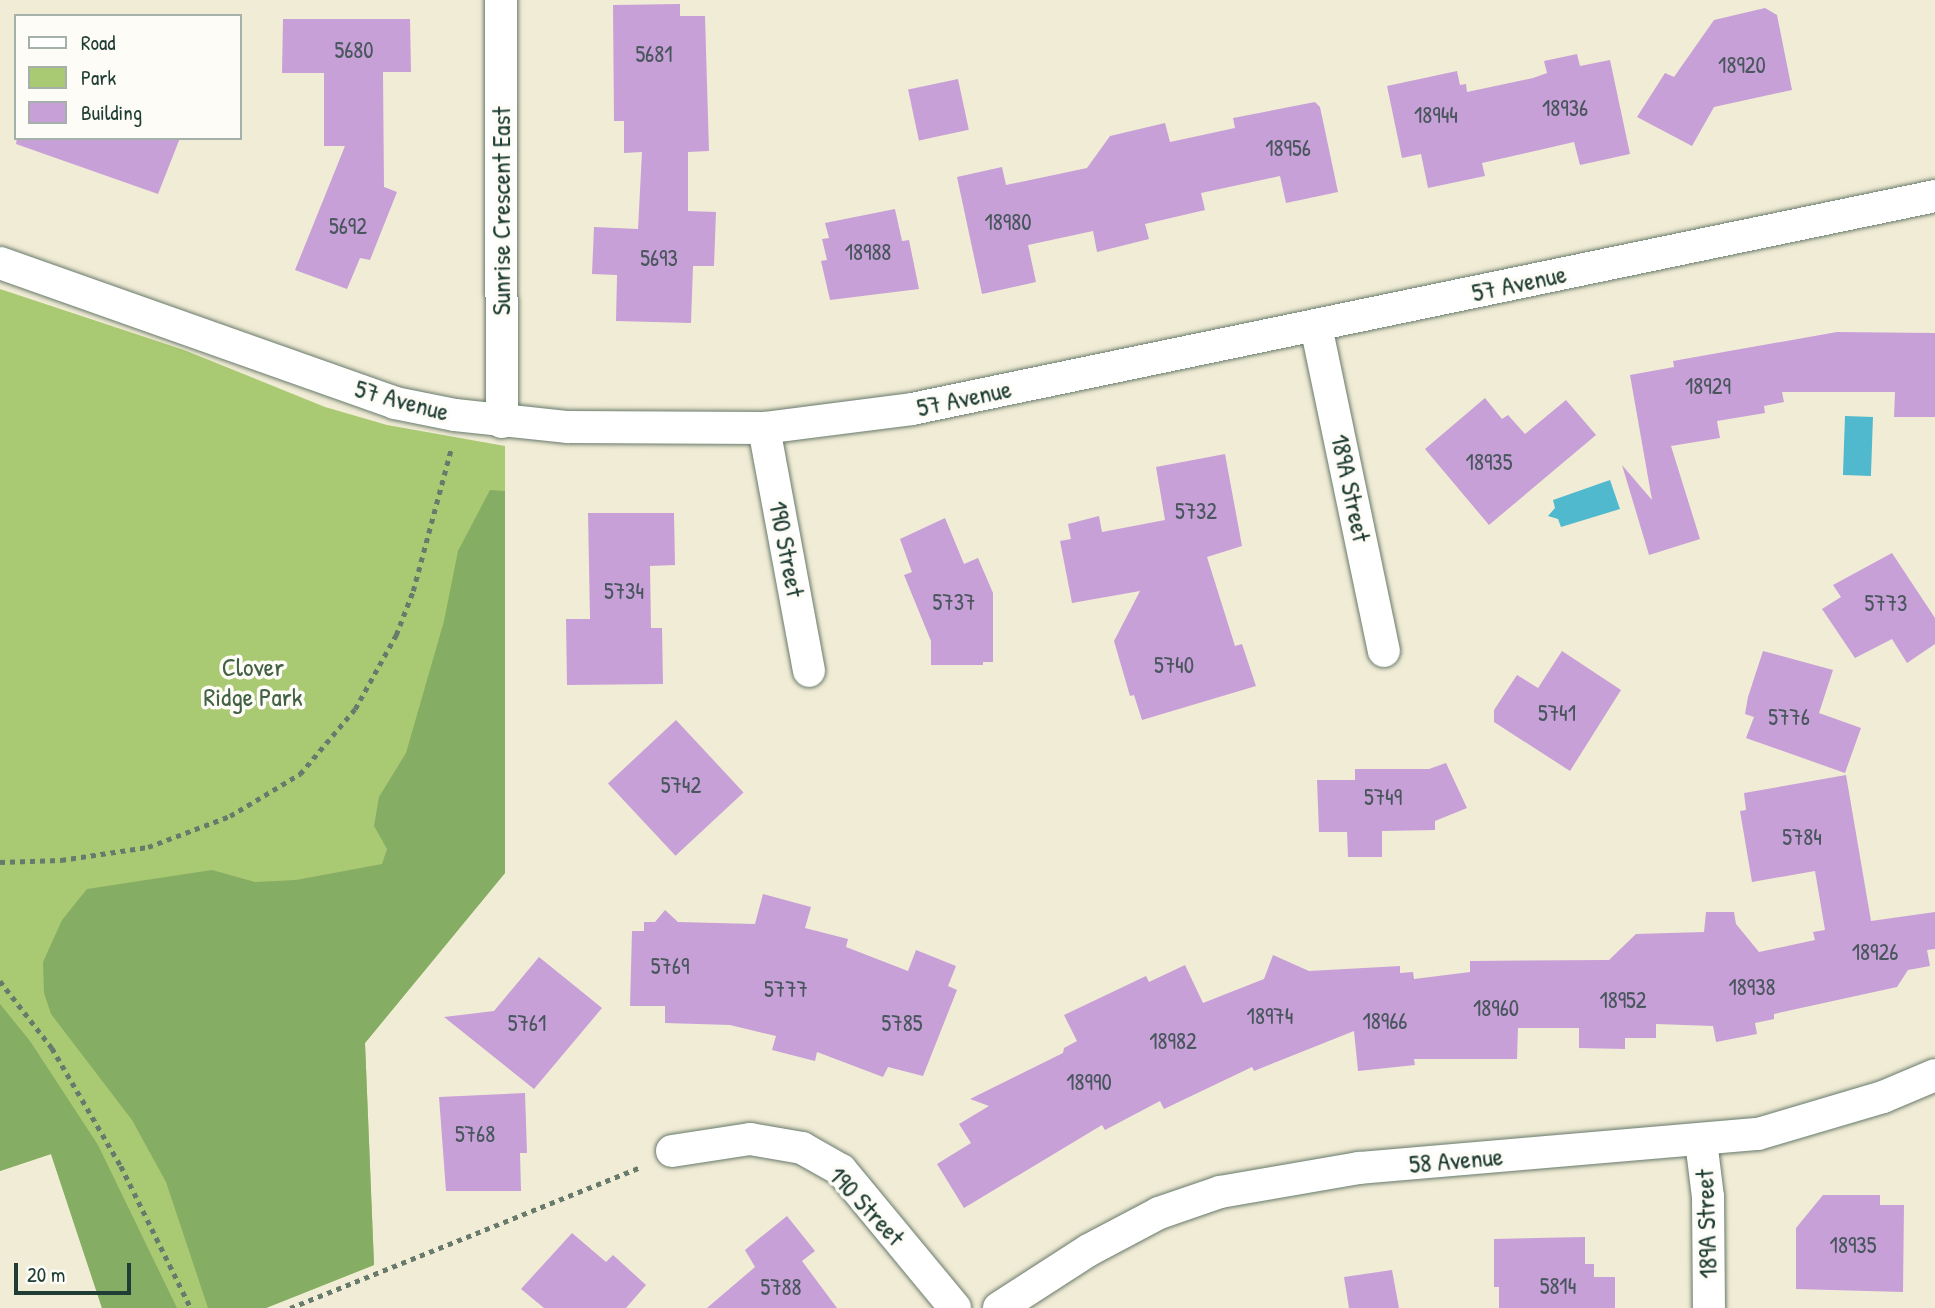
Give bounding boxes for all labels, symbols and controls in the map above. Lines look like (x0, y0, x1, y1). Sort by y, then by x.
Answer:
legend (14, 14, 242, 140)
text: Road (81, 28, 115, 57)
house number: 5680 (334, 36, 374, 64)
house number: 5681 (635, 40, 673, 68)
house number: 18920 (1718, 51, 1766, 79)
text: Park (81, 63, 116, 92)
house number: 18936 (1542, 94, 1588, 122)
text: Building (81, 98, 142, 127)
house number: 18944 (1414, 101, 1458, 129)
street label: Sunrise Crescent East (485, 107, 517, 315)
house number: 18956 (1265, 134, 1311, 162)
house number: 18980 (984, 208, 1032, 236)
house number: 5692 (329, 212, 367, 240)
house number: 18988 (845, 238, 891, 266)
house number: 5693 (640, 244, 678, 272)
street label: 57 Avenue (1469, 258, 1569, 308)
house number: 18929 (1685, 372, 1731, 400)
street label: 57 Avenue (352, 373, 452, 427)
street label: 57 Avenue (914, 373, 1014, 423)
street label: 189A Street (1324, 431, 1378, 545)
house number: 18935 (1466, 448, 1512, 476)
house number: 5732 (1175, 497, 1217, 525)
street label: 190 Street (762, 498, 812, 600)
house number: 5734 (604, 577, 644, 605)
house number: 5737 (933, 588, 975, 616)
house number: 5773 (1865, 589, 1907, 617)
park label: Clover Ridge Park (203, 651, 303, 712)
house number: 5740 (1154, 651, 1194, 679)
house number: 5741 (1538, 699, 1576, 727)
house number: 5776 (1768, 703, 1810, 731)
house number: 5742 (661, 771, 701, 799)
house number: 5749 (1364, 783, 1402, 811)
house number: 5784 (1782, 823, 1822, 851)
house number: 18926 (1852, 938, 1898, 966)
house number: 5769 (651, 952, 689, 980)
house number: 18938 (1728, 973, 1776, 1001)
house number: 5777 (764, 975, 808, 1003)
house number: 18952 (1599, 986, 1647, 1014)
house number: 18960 (1473, 994, 1519, 1022)
house number: 18974 (1247, 1002, 1293, 1030)
house number: 18966 (1362, 1007, 1408, 1035)
house number: 5761 (508, 1009, 546, 1037)
house number: 5785 (882, 1009, 922, 1037)
house number: 18982 (1149, 1027, 1197, 1055)
house number: 18990 (1066, 1068, 1112, 1096)
house number: 5768 (455, 1120, 495, 1148)
street label: 58 Avenue (1408, 1140, 1504, 1180)
street label: 190 Street (822, 1160, 912, 1252)
street label: 189A Street (1688, 1169, 1724, 1279)
house number: 18935 (1830, 1231, 1876, 1259)
scale bar (18, 1248, 135, 1292)
text: 20 m (27, 1260, 65, 1289)
house number: 5814 (1540, 1272, 1576, 1300)
house number: 5788 (760, 1273, 802, 1301)

